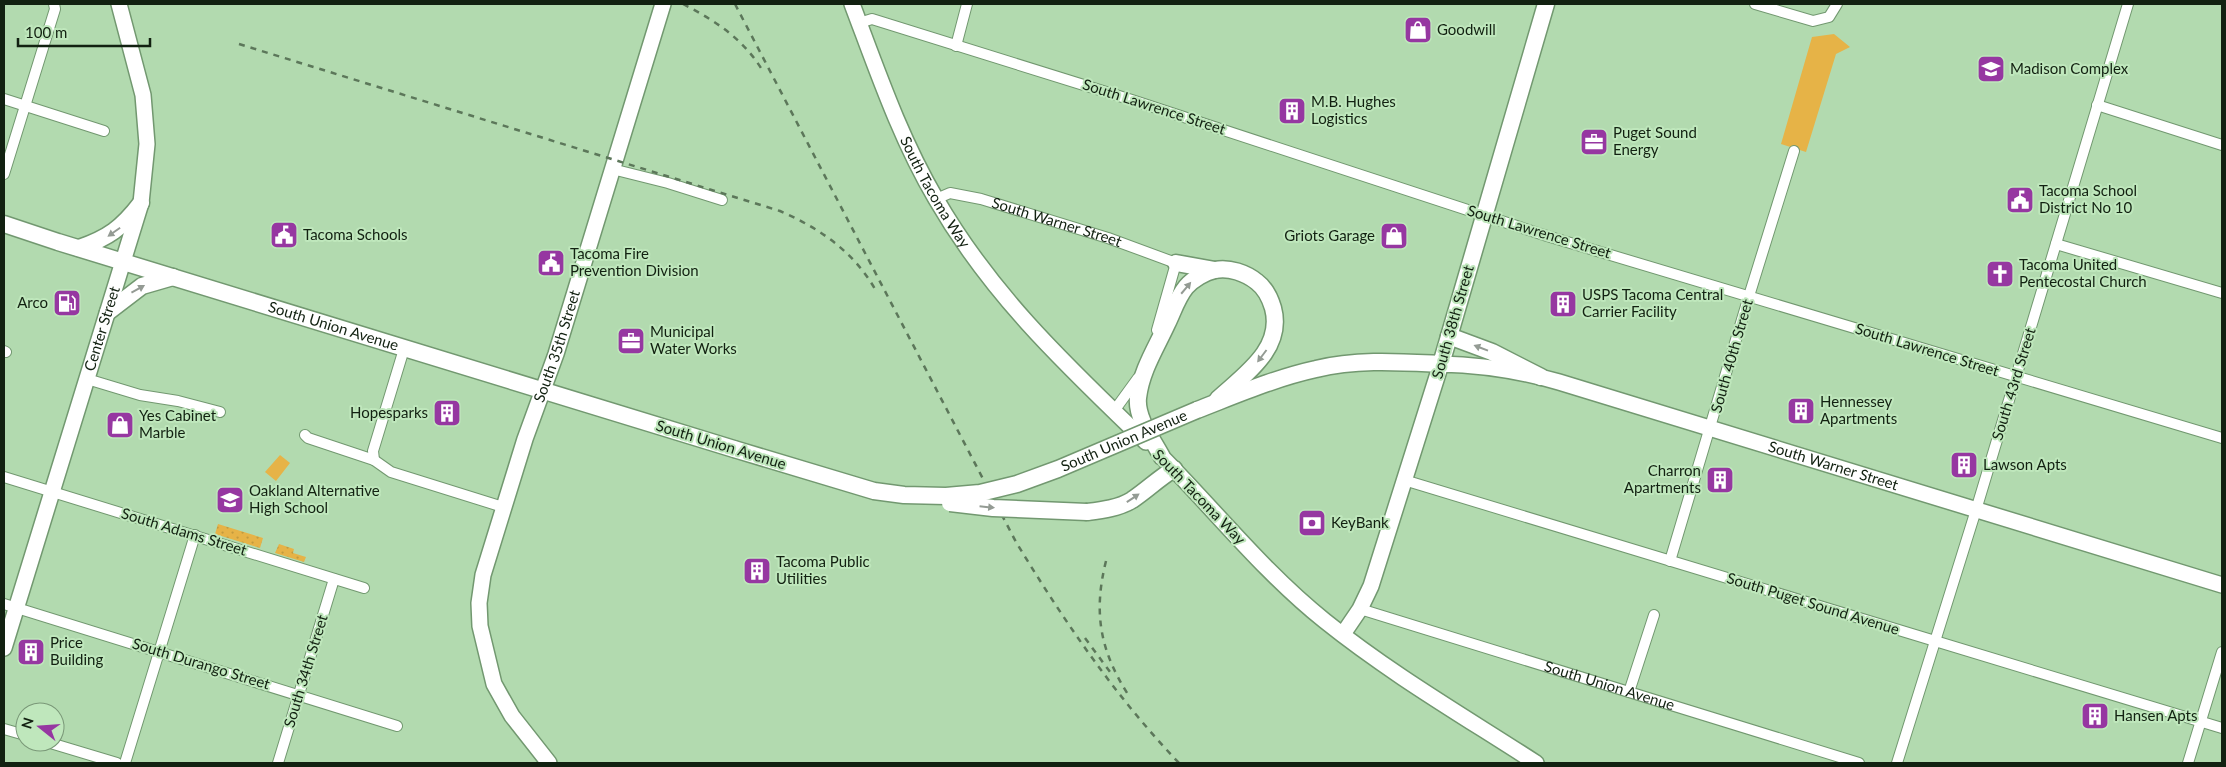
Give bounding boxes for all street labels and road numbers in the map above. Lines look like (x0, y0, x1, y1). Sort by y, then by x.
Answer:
street label: South Lawrence Street (1081, 74, 1229, 138)
street label: South Tacoma Way (897, 133, 975, 251)
street label: South Warner Street (990, 193, 1125, 250)
street label: South Lawrence Street (1465, 201, 1614, 262)
street label: South 38th Street (1427, 262, 1477, 380)
street label: Center Street (80, 283, 123, 373)
street label: South 35th Street (529, 287, 583, 405)
street label: South 40th Street (1706, 296, 1756, 414)
street label: South Union Avenue (266, 297, 401, 354)
street label: South Lawrence Street (1853, 319, 2002, 380)
street label: South 43rd Street (1987, 325, 2039, 442)
street label: South Union Avenue (1058, 405, 1189, 475)
street label: South Union Avenue (654, 416, 789, 472)
street label: South Warner Street (1766, 437, 1901, 494)
street label: South Tacoma Way (1150, 445, 1250, 548)
street label: South Adams Street (119, 503, 250, 559)
street label: South Puget Sound Avenue (1725, 568, 1902, 638)
street label: South 34th Street (279, 612, 331, 729)
street label: South Durango Street (130, 634, 273, 693)
street label: South Union Avenue (1542, 656, 1677, 714)

